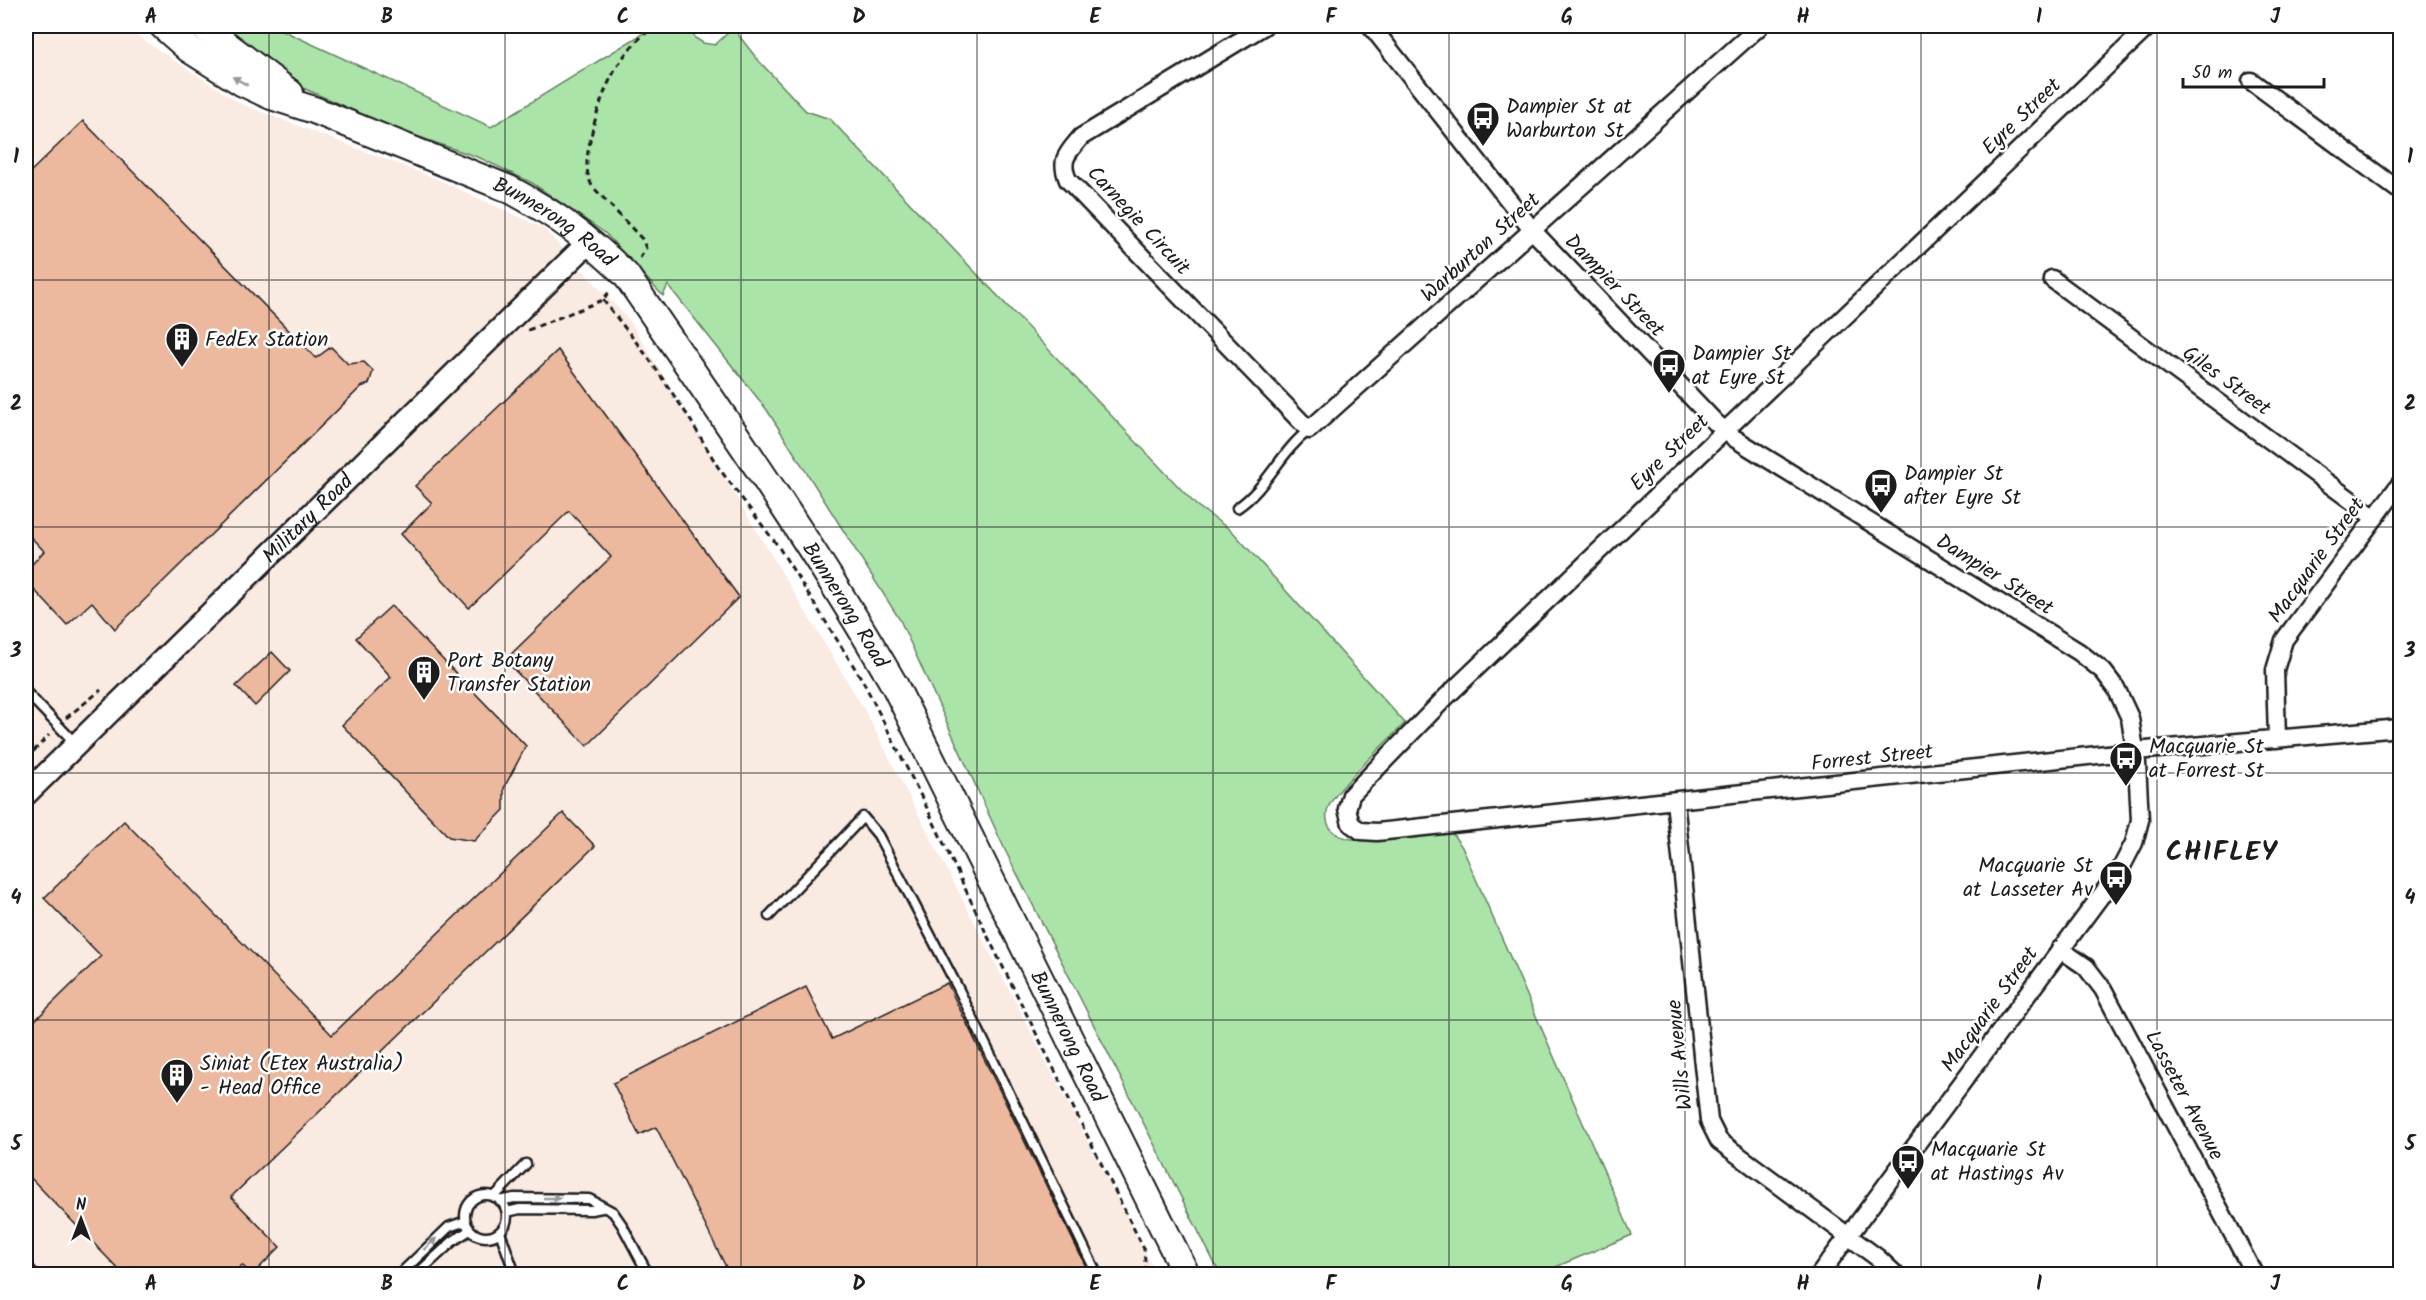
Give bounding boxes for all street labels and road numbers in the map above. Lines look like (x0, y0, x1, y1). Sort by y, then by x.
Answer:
street label: Eyre Street (1975, 70, 2070, 164)
street label: Carnegie Circuit (1078, 159, 1198, 284)
street label: Bunnerong Road (488, 169, 623, 276)
street label: Warburton Street (1414, 184, 1549, 311)
street label: Dampier Street (1556, 227, 1673, 346)
street label: Giles Street (2175, 338, 2278, 425)
street label: Eyre Street (1623, 406, 1718, 500)
street label: Military Road (255, 466, 362, 572)
street label: Macquarie Street (2260, 490, 2375, 631)
street label: Dampier Street (1929, 526, 2060, 625)
street label: Bunnerong Road (793, 536, 896, 675)
street label: Forrest Street (1809, 736, 1936, 781)
street label: Macquarie Street (1933, 939, 2048, 1080)
street label: Bunnerong Road (1020, 965, 1114, 1109)
street label: Wills Avenue (1658, 997, 1703, 1112)
street label: Lasseter Avenue (2135, 1025, 2232, 1167)

